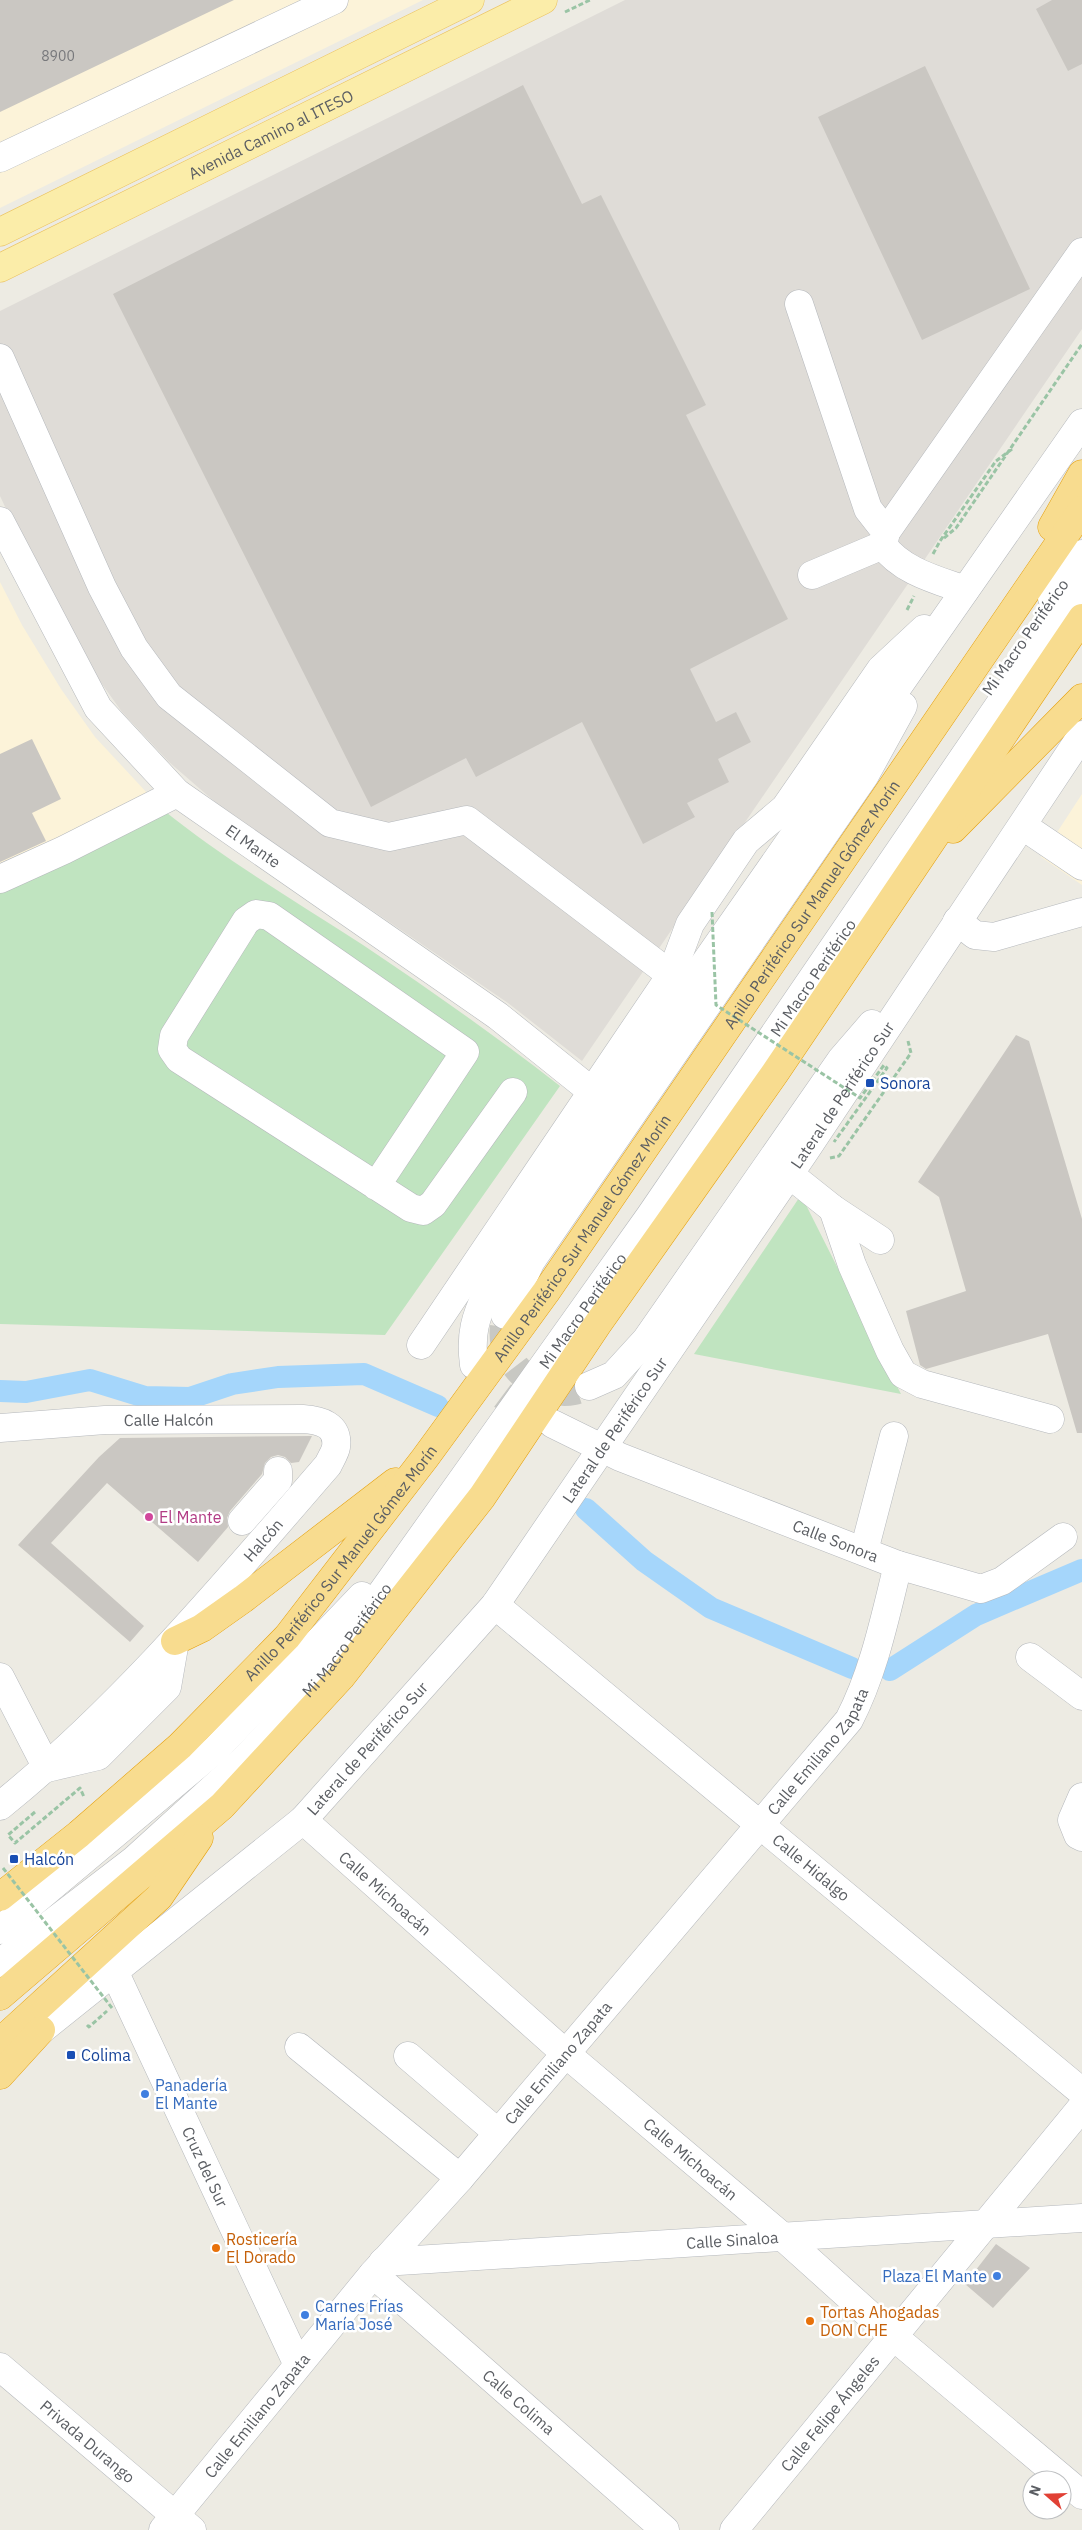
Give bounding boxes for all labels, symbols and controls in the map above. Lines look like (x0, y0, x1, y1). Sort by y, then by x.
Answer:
house number: 8900 (41, 47, 75, 65)
street label: Avenida Camino al ITESO (185, 85, 357, 183)
street label: Mi Macro Periférico (977, 575, 1073, 699)
street label: Anillo Periférico Sur Manuel Gómez Morín (719, 776, 904, 1033)
street label: El Mante (222, 820, 285, 872)
street label: Mi Macro Periférico (766, 915, 860, 1040)
street label: Lateral de Periférico Sur (786, 1018, 898, 1172)
place label: Sonora (880, 1073, 931, 1093)
marker: Sonora (864, 1077, 876, 1089)
street label: Anillo Periférico Sur Manuel Gómez Morín (489, 1110, 675, 1366)
street label: Mi Macro Periférico (534, 1249, 631, 1373)
street label: Lateral de Periférico Sur (558, 1353, 671, 1507)
street label: Calle Halcón (124, 1409, 214, 1430)
street label: Anillo Periférico Sur Manuel Gómez Morín (240, 1441, 441, 1685)
place label: El Mante (159, 1507, 222, 1527)
marker: El Mante (143, 1511, 155, 1523)
street label: Halcón (239, 1514, 287, 1566)
street label: Calle Sonora (790, 1515, 882, 1567)
street label: Mi Macro Periférico (298, 1579, 396, 1701)
street label: Lateral de Periférico Sur (302, 1677, 432, 1819)
street label: Calle Emiliano Zapata (763, 1685, 873, 1819)
street label: Calle Hidalgo (769, 1830, 854, 1905)
street label: Calle Michoacán (335, 1847, 436, 1939)
place label: Halcón (24, 1849, 74, 1869)
marker: Halcón (8, 1853, 20, 1865)
street label: Calle Emiliano Zapata (500, 1997, 616, 2128)
place label: Colima (81, 2045, 131, 2065)
marker: Colima (65, 2049, 77, 2061)
place label: Panadería El Mante (155, 2075, 228, 2113)
marker: Panadería El Mante (139, 2088, 151, 2100)
street label: Calle Michoacán (639, 2114, 742, 2204)
street label: Cruz del Sur (178, 2123, 233, 2210)
street label: Calle Sinaloa (686, 2227, 780, 2253)
place label: Rosticería El Dorado (226, 2229, 298, 2267)
marker: Rosticería El Dorado (210, 2242, 222, 2254)
place label: Plaza El Mante (882, 2266, 987, 2286)
marker: Plaza El Mante (991, 2270, 1003, 2282)
place label: Carnes Frías María José (315, 2296, 404, 2334)
place label: Tortas Ahogadas DON CHE (820, 2302, 940, 2340)
marker: Carnes Frías María José (299, 2309, 311, 2321)
marker: Tortas Ahogadas DON CHE (804, 2315, 816, 2327)
street label: Calle Emiliano Zapata (200, 2349, 314, 2482)
street label: Calle Felipe Ángeles (776, 2351, 884, 2476)
street label: Calle Colima (479, 2365, 559, 2439)
street label: Privada Durango (36, 2396, 139, 2487)
north arrow (1022, 2470, 1072, 2520)
text: N (1025, 2483, 1045, 2498)

